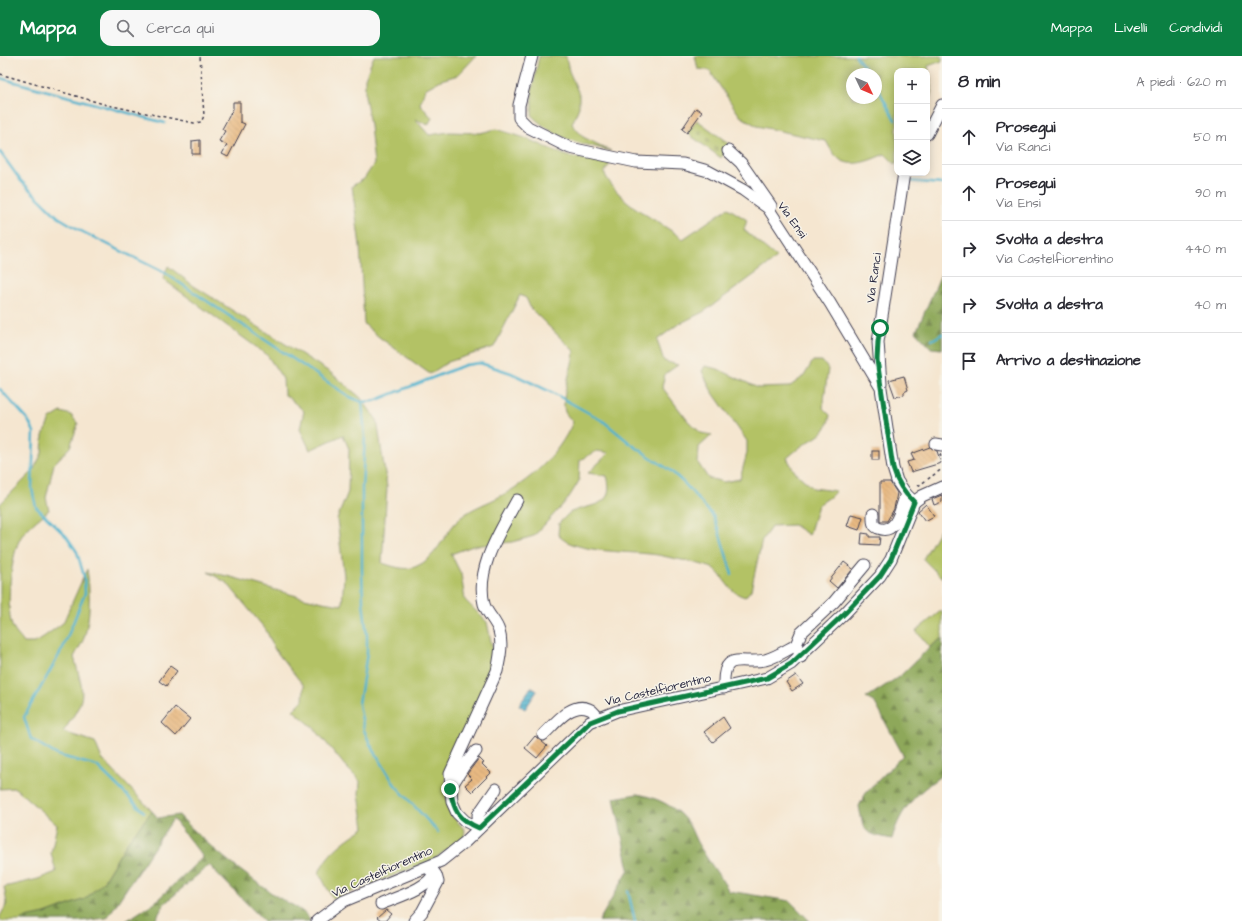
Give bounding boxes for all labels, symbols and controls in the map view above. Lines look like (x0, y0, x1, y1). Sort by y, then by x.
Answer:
search box (100, 10, 380, 46)
text: Mappa (20, 15, 76, 42)
icon: search (114, 17, 136, 39)
text: Cerca qui (146, 18, 214, 39)
text: Mappa (1051, 18, 1092, 38)
text: Livelli (1114, 18, 1147, 38)
text: Condividi (1169, 18, 1222, 38)
north arrow (846, 68, 882, 104)
map controls (894, 68, 930, 176)
button: + (894, 68, 930, 104)
text: 8 min (958, 70, 1000, 94)
text: A piedi · 620 m (1136, 73, 1226, 91)
button: − (894, 104, 930, 140)
text: Prosegui (996, 117, 1056, 138)
icon: ahead (958, 126, 980, 148)
text: 50 m (1193, 128, 1226, 146)
text: Via Ranci (996, 138, 1051, 156)
button: layers (894, 140, 930, 176)
text: Prosegui (996, 173, 1056, 194)
icon: ahead (958, 182, 980, 204)
text: 90 m (1195, 184, 1226, 202)
text: Via Ensi (996, 194, 1041, 212)
street label: Via Ensi (773, 198, 811, 242)
text: Svolta a destra (996, 229, 1103, 250)
icon: right (958, 238, 980, 260)
text: 440 m (1185, 240, 1226, 258)
text: Via Castelfiorentino (996, 250, 1113, 268)
street label: Via Ranci (862, 252, 886, 304)
icon: right (958, 294, 980, 316)
text: Svolta a destra (996, 294, 1103, 315)
text: 40 m (1194, 296, 1226, 314)
route start (871, 319, 889, 337)
icon: arrive (958, 350, 980, 372)
text: Arrivo a destinazione (996, 350, 1141, 371)
street label: Via Castelfiorentino (603, 669, 713, 710)
route end (441, 780, 459, 798)
street label: Via Castelfiorentino (329, 842, 435, 902)

